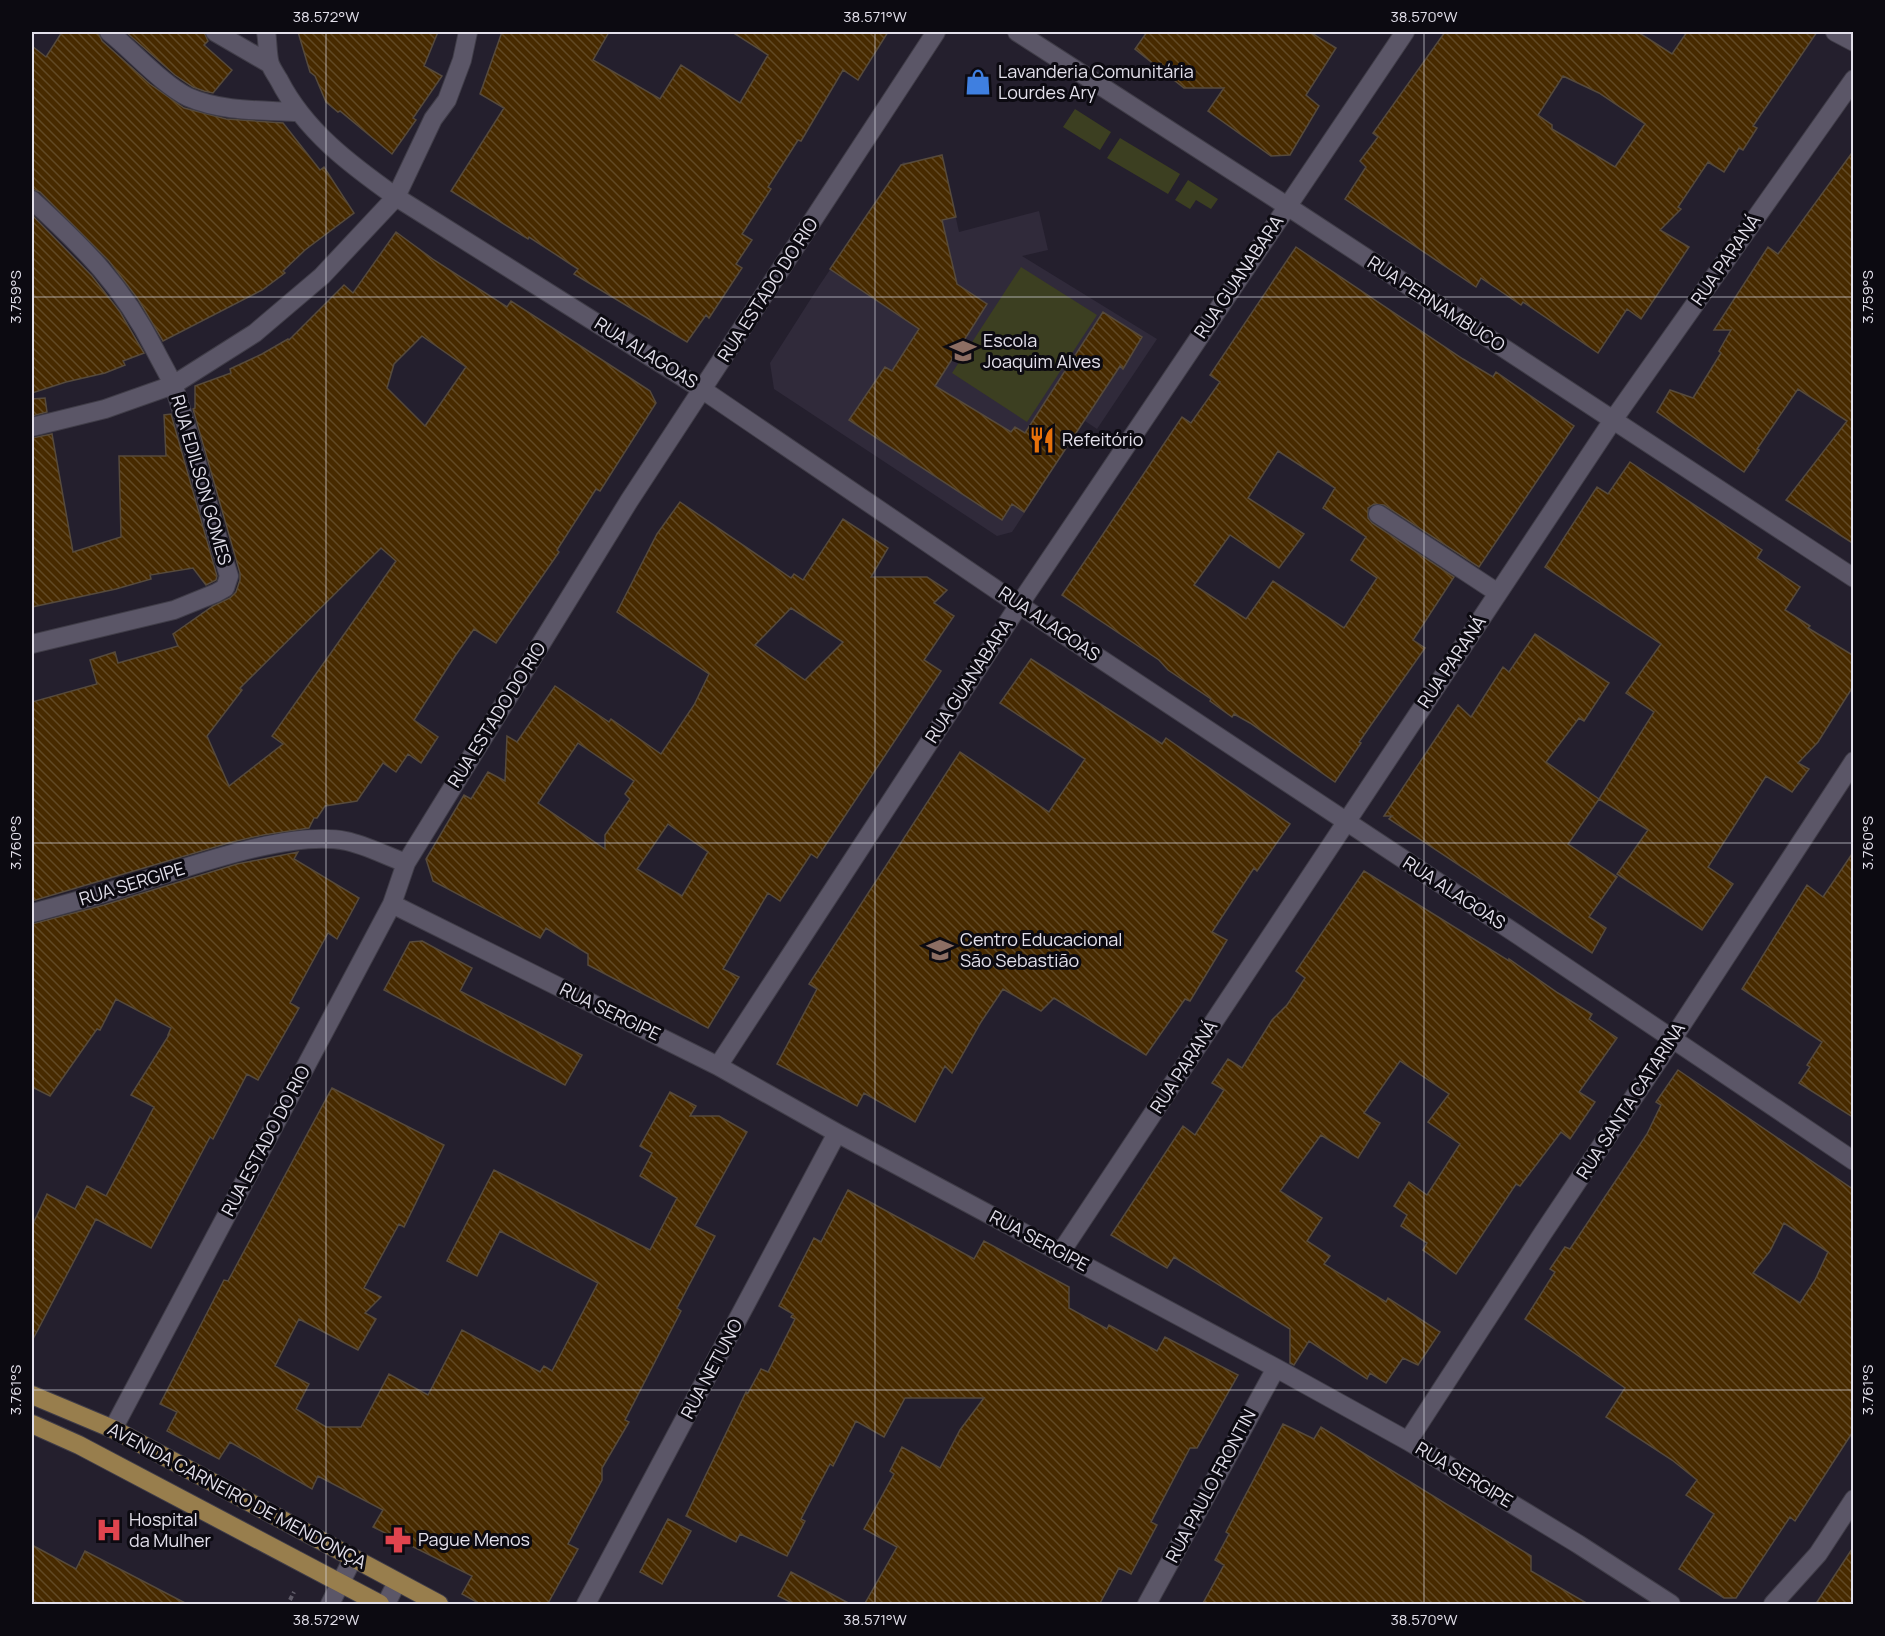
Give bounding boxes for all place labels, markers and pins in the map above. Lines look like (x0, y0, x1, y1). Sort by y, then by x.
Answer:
place label: Lavanderia Comunitária Lourdes Ary (998, 59, 1194, 104)
shop icon: Lavanderia Comunitária Lourdes Ary (963, 67, 993, 97)
place label: Escola Joaquim Alves (983, 328, 1101, 373)
school or university icon: Escola Joaquim Alves (948, 336, 978, 366)
restaurant icon: Refeitório (1027, 425, 1057, 455)
place label: Refeitório (1062, 427, 1143, 451)
place label: Centro Educacional São Sebastião (960, 927, 1123, 972)
school or university icon: Centro Educacional São Sebastião (925, 935, 955, 965)
place label: Hospital da Mulher (129, 1507, 212, 1552)
hospital icon: Hospital da Mulher (94, 1515, 124, 1545)
pharmacy icon: Pague Menos (383, 1525, 413, 1555)
place label: Pague Menos (418, 1527, 530, 1551)

